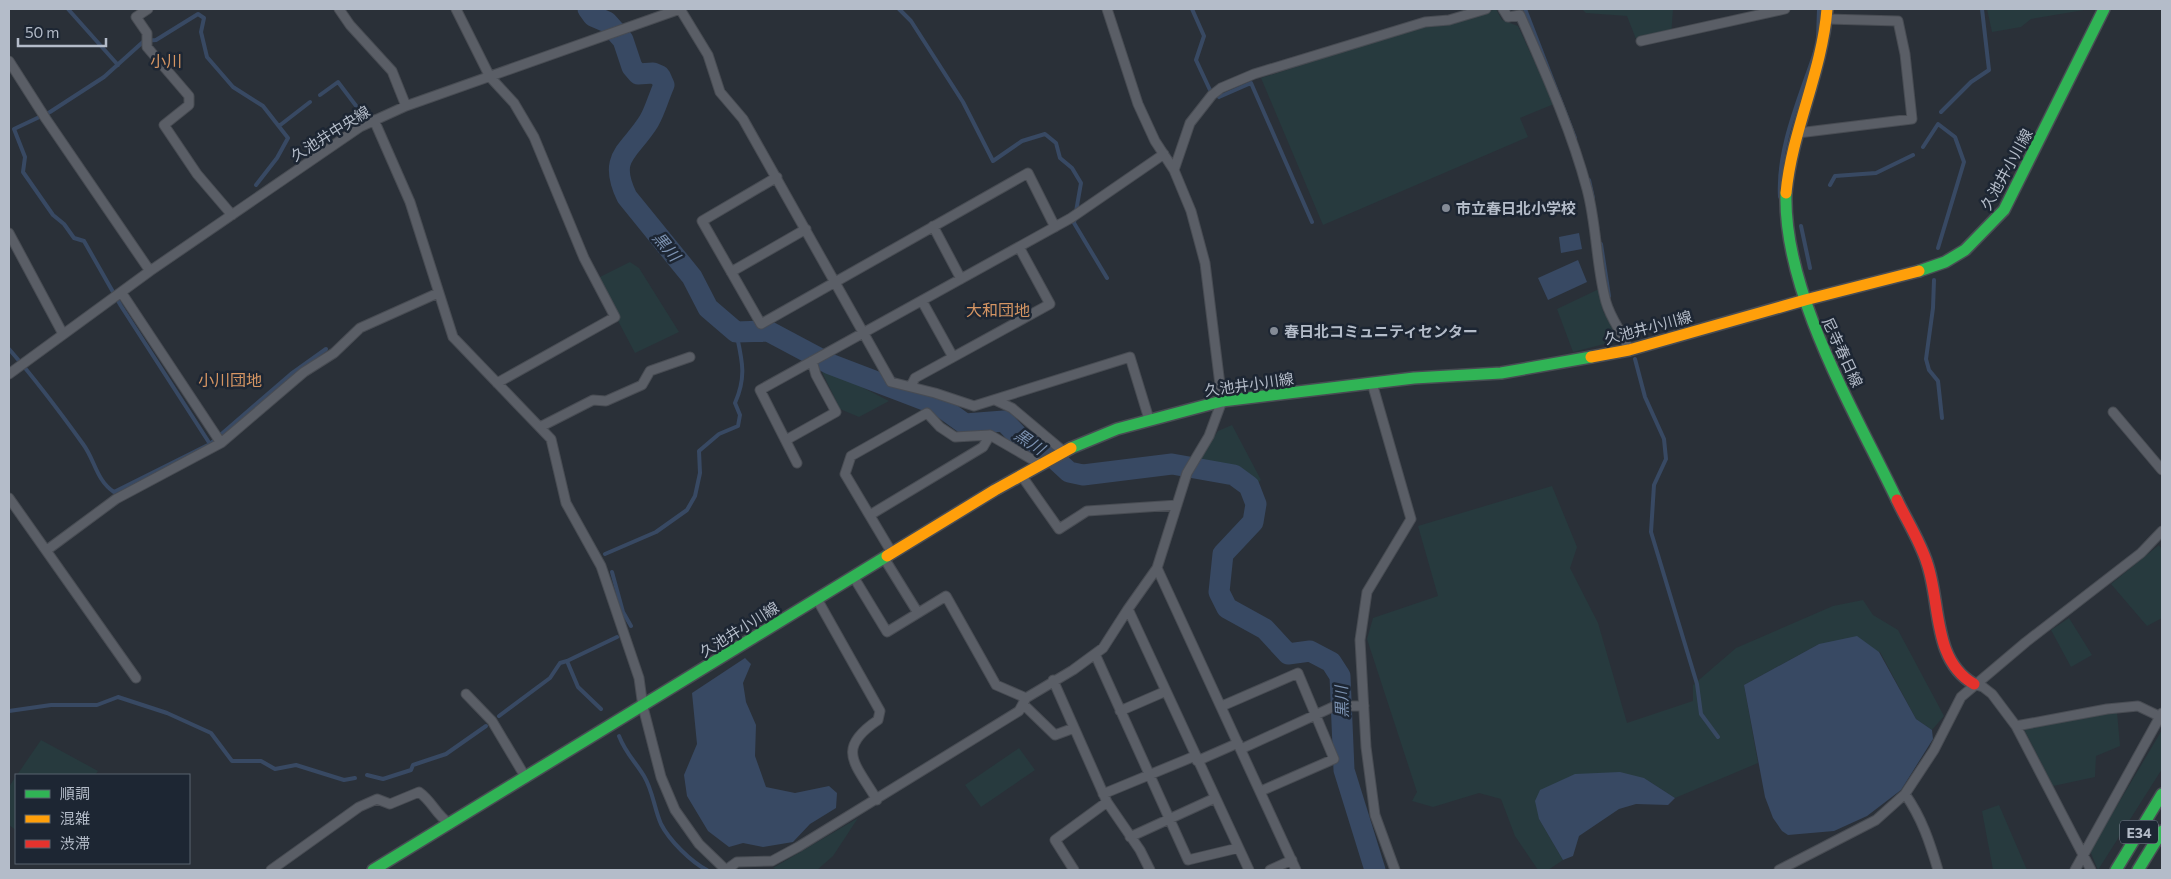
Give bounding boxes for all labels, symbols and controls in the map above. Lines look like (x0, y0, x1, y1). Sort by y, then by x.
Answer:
scale bar (18, 15, 105, 47)
text: 50 m (25, 23, 59, 41)
district label: 小川 (150, 51, 182, 70)
street label: 久池井中央線 (287, 102, 373, 164)
street label: 久池井小川線 (1976, 125, 2036, 213)
place label: 市立春日北小学校 (1456, 199, 1576, 217)
marker: 市立春日北小学校 (1440, 202, 1452, 214)
water label: 黒川 (649, 228, 686, 266)
district label: 大和団地 (966, 300, 1030, 319)
street label: 久池井小川線 (1602, 307, 1694, 347)
street label: 尼寺春日線 (1819, 314, 1867, 390)
place label: 春日北コミュニティセンター (1284, 322, 1478, 340)
marker: 春日北コミュニティセンター (1268, 325, 1280, 337)
street label: 久池井小川線 (1203, 369, 1295, 399)
district label: 小川団地 (198, 370, 262, 389)
water label: 黒川 (1011, 424, 1050, 459)
street label: 久池井小川線 (696, 598, 782, 660)
water label: 黒川 (1331, 684, 1351, 718)
legend (15, 774, 190, 864)
text: 順調 (60, 784, 90, 802)
text: 混雑 (60, 809, 90, 827)
road number: E34 (2120, 820, 2158, 844)
text: 渋滞 (60, 834, 90, 852)

